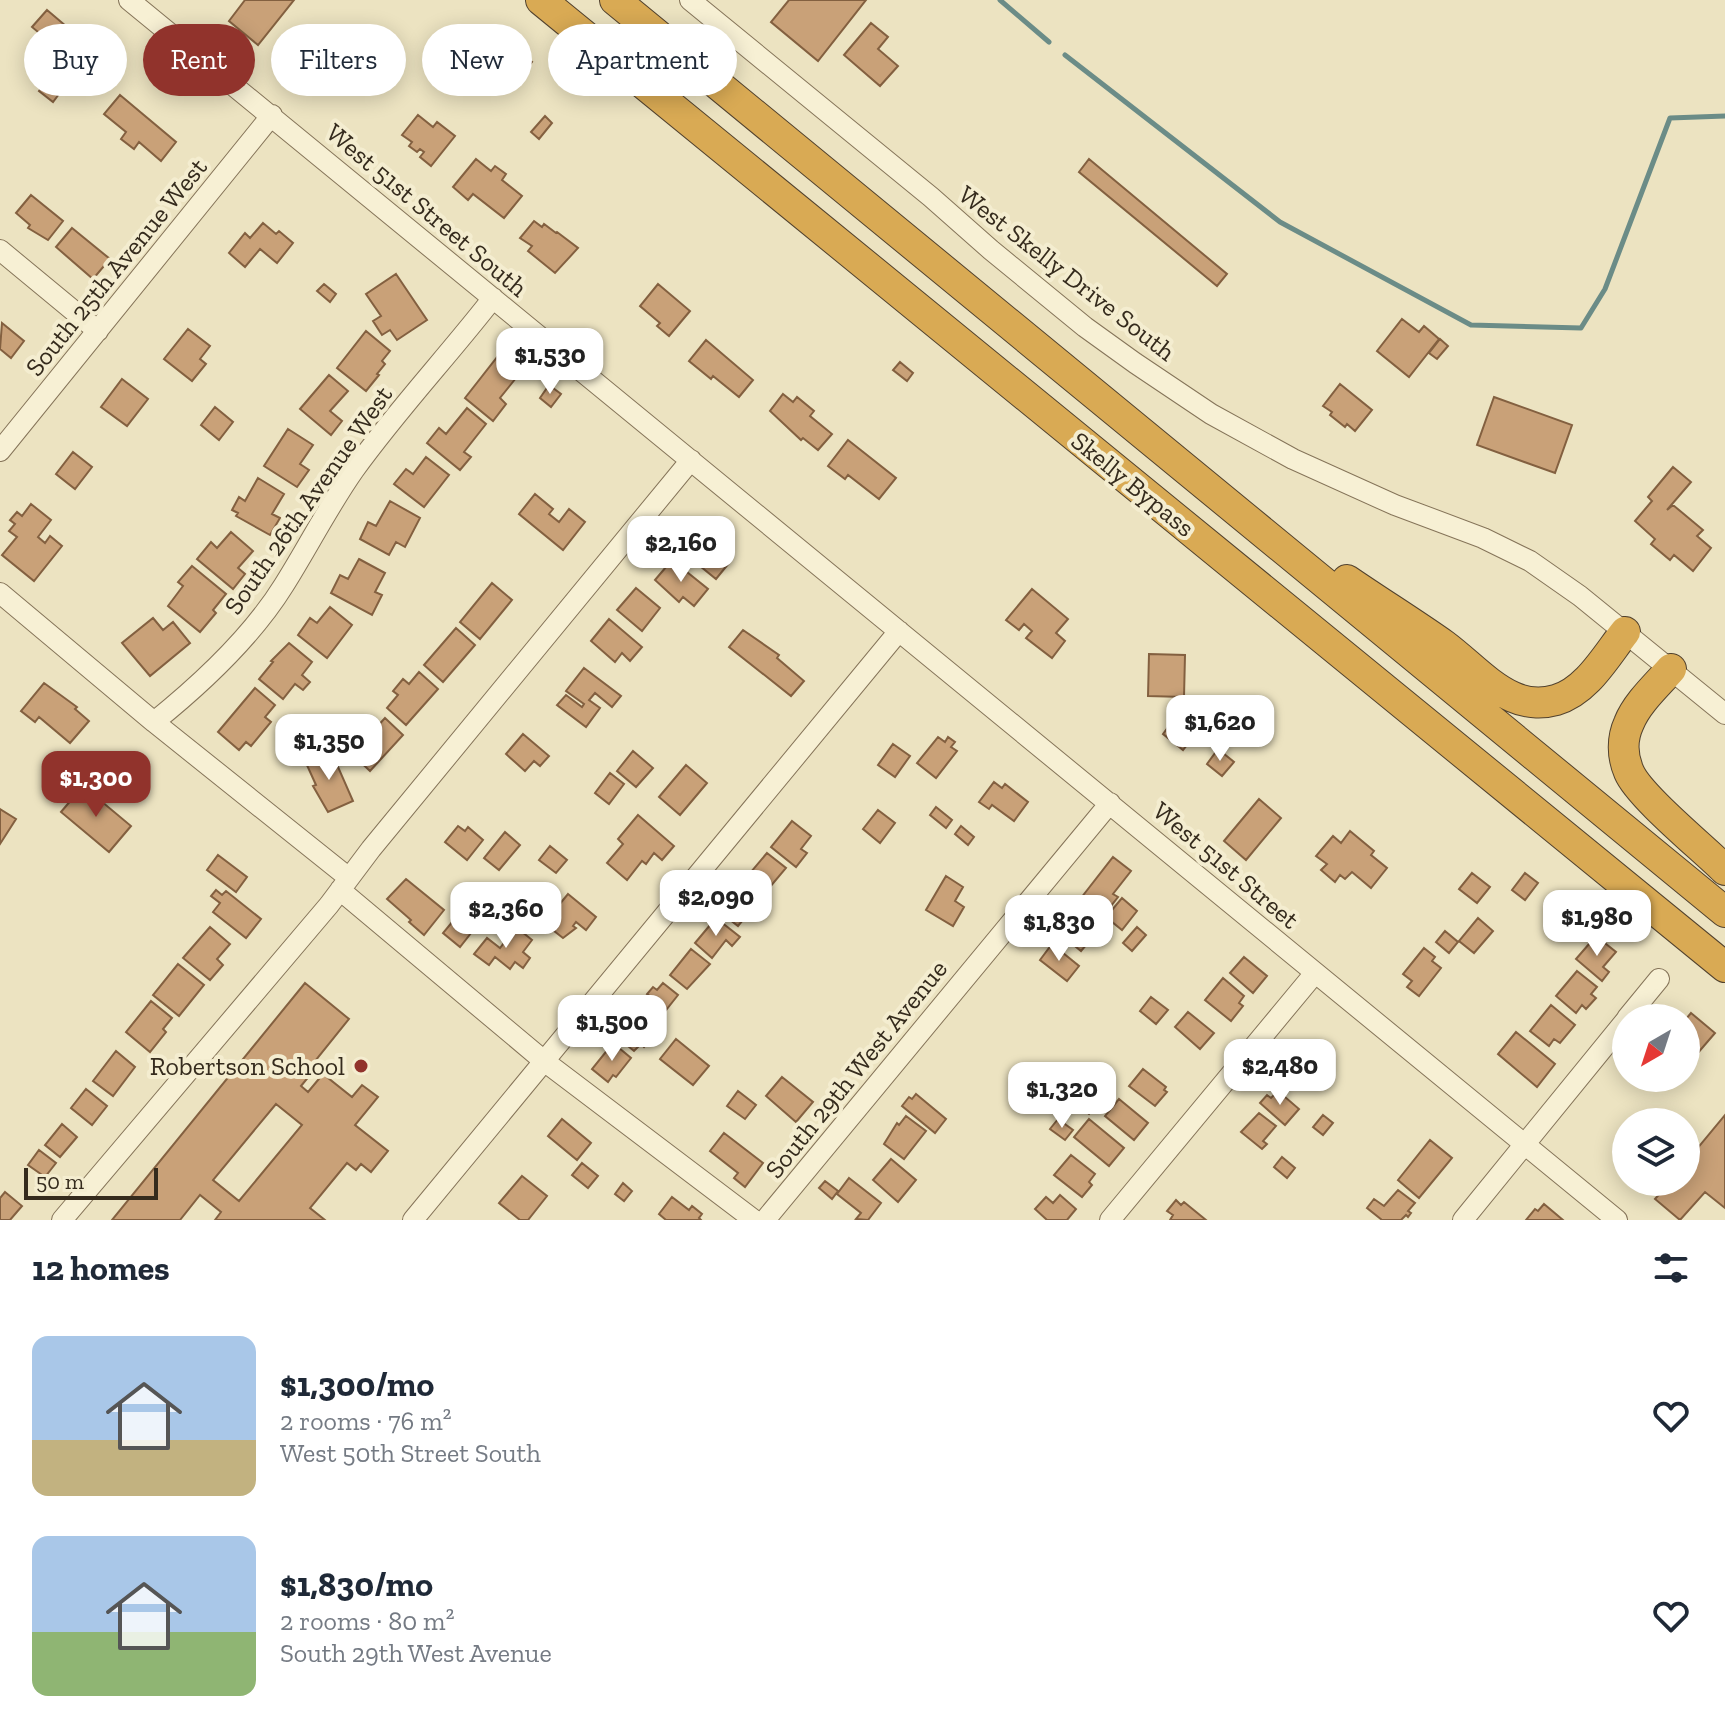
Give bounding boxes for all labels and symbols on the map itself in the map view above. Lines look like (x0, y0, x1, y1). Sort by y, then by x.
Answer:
street label: West 51st Street South (320, 116, 534, 304)
street label: South 25th Avenue West (18, 151, 214, 382)
street label: West Skelly Drive South (952, 178, 1182, 368)
pin: $1,530 (485, 328, 615, 396)
street label: South 26th Avenue West (217, 379, 399, 620)
street label: Skelly Bypass (1065, 424, 1201, 544)
pin: $2,160 (616, 516, 746, 584)
pin: $1,620 (1155, 695, 1285, 763)
pin: $1,350 (264, 714, 394, 782)
pin: $1,300 (31, 751, 161, 819)
street label: West 51st Street (1146, 795, 1306, 936)
pin: $2,090 (651, 870, 781, 938)
pin: $2,360 (441, 882, 571, 950)
pin: $1,980 (1532, 890, 1662, 958)
pin: $1,830 (994, 895, 1124, 963)
street label: South 29th West Avenue (758, 953, 954, 1185)
pin: $1,500 (547, 995, 677, 1063)
north arrow (1612, 1004, 1700, 1092)
pin: $2,480 (1215, 1039, 1345, 1107)
place label: Robertson School (150, 1050, 345, 1082)
marker: Robertson School (352, 1057, 370, 1075)
pin: $1,320 (997, 1062, 1127, 1130)
scale bar (24, 1164, 158, 1200)

